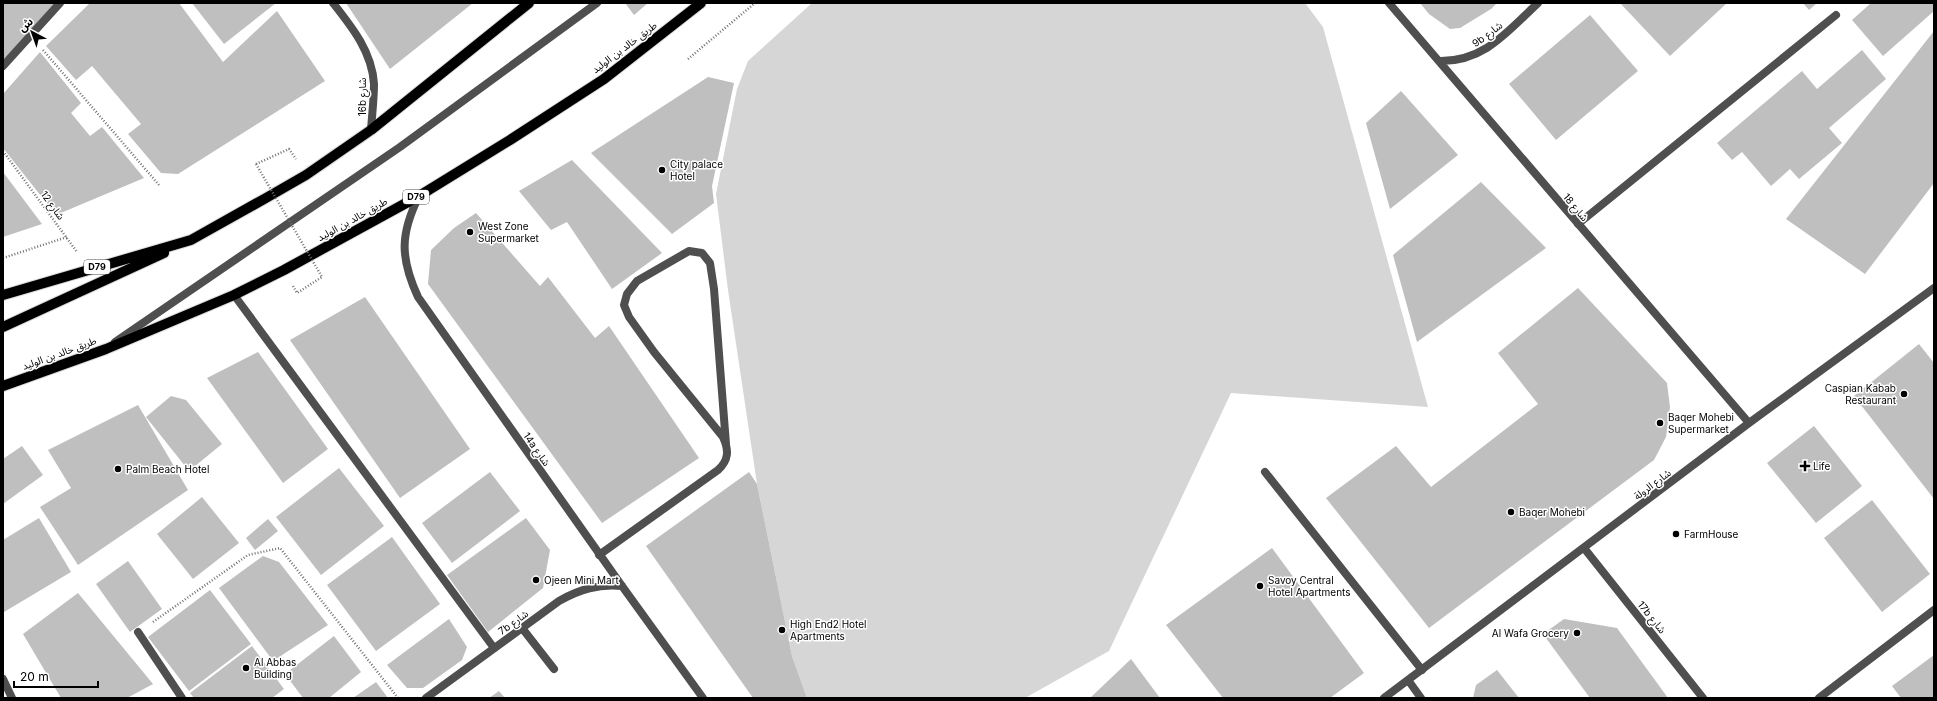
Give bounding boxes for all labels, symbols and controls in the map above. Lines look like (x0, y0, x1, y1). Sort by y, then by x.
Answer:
north arrow (12, 12, 52, 52)
text: ش (15, 14, 36, 35)
street label: طريق خالد بن الوليد (589, 19, 660, 76)
street label: 9b شارع (1470, 19, 1506, 51)
street label: 16b شارع (356, 77, 370, 116)
place label: City palace Hotel (670, 158, 723, 182)
marker: City palace Hotel (657, 165, 667, 175)
street label: شارع 12 (37, 188, 67, 223)
road number: D79 (403, 190, 429, 204)
street label: شارع 18 (1559, 191, 1591, 225)
street label: طريق خالد بن الوليد (315, 195, 390, 244)
place label: West Zone Supermarket (478, 220, 540, 244)
marker: West Zone Supermarket (465, 227, 475, 237)
road number: D79 (84, 260, 110, 274)
street label: طريق خالد بن الوليد (20, 334, 98, 373)
place label: Caspian Kabab Restaurant (1825, 382, 1897, 406)
marker: Caspian Kabab Restaurant (1899, 389, 1909, 399)
place label: Baqer Mohebi Supermarket (1668, 411, 1734, 435)
marker: Baqer Mohebi Supermarket (1655, 418, 1665, 428)
street label: 14a شارع (519, 430, 553, 469)
place label: Life (1813, 460, 1830, 472)
marker: Life (1800, 461, 1810, 471)
place label: Palm Beach Hotel (126, 463, 209, 475)
marker: Palm Beach Hotel (113, 464, 123, 474)
street label: شارع الرولة (1631, 466, 1674, 503)
place label: Baqer Mohebi (1519, 506, 1585, 518)
marker: Baqer Mohebi (1506, 507, 1516, 517)
place label: FarmHouse (1684, 528, 1739, 540)
marker: FarmHouse (1671, 529, 1681, 539)
place label: Ojeen Mini Mart (544, 574, 620, 586)
place label: Savoy Central Hotel Apartments (1268, 574, 1351, 598)
marker: Ojeen Mini Mart (531, 575, 541, 585)
marker: Savoy Central Hotel Apartments (1255, 581, 1265, 591)
street label: 17b شارع (1634, 598, 1669, 637)
street label: 7b شارع (496, 607, 532, 638)
place label: High End2 Hotel Apartments (790, 618, 867, 642)
marker: High End2 Hotel Apartments (777, 625, 787, 635)
place label: Al Wafa Grocery (1492, 627, 1569, 639)
marker: Al Wafa Grocery (1572, 628, 1582, 638)
place label: Al Abbas Building (254, 656, 296, 680)
scale bar (14, 663, 98, 689)
marker: Al Abbas Building (241, 663, 251, 673)
text: 20 m (20, 669, 49, 684)

